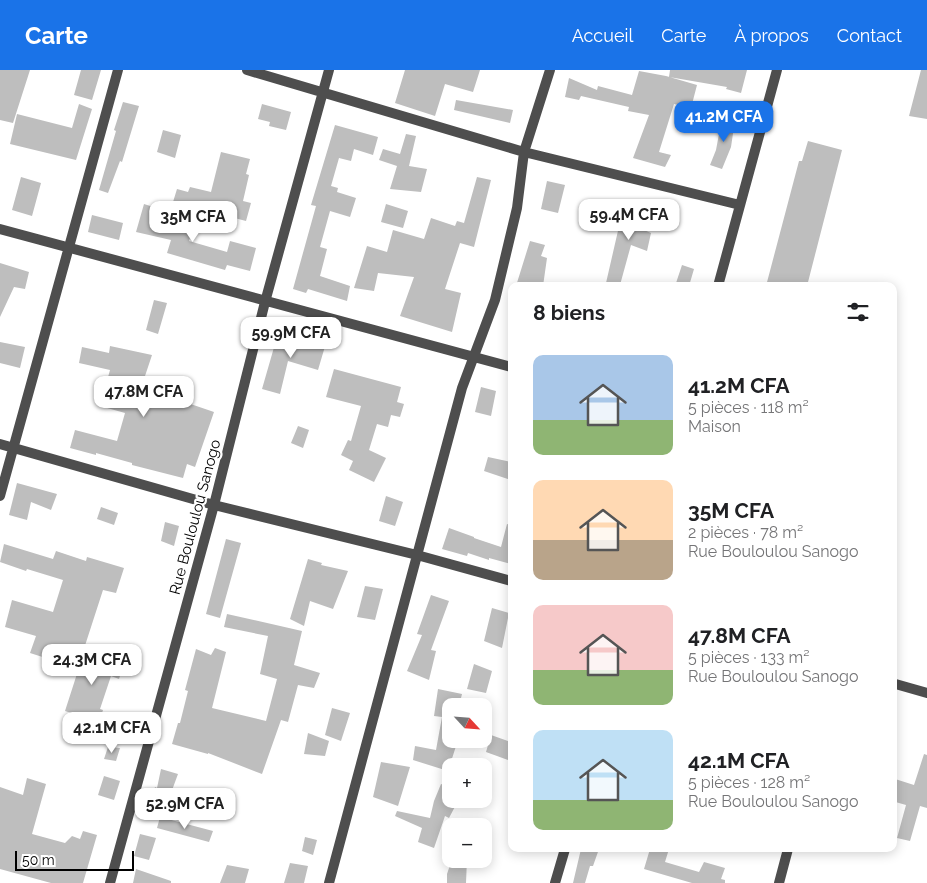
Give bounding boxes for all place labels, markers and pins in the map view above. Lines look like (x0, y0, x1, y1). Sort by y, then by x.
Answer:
pin: 41.2M CFA (667, 100, 781, 143)
pin: 59.4M CFA (572, 198, 686, 241)
pin: 35M CFA (147, 200, 239, 243)
pin: 59.9M CFA (234, 316, 348, 359)
pin: 47.8M CFA (87, 376, 201, 418)
pin: 24.3M CFA (35, 644, 149, 686)
pin: 42.1M CFA (55, 712, 169, 754)
pin: 52.9M CFA (128, 788, 242, 830)

